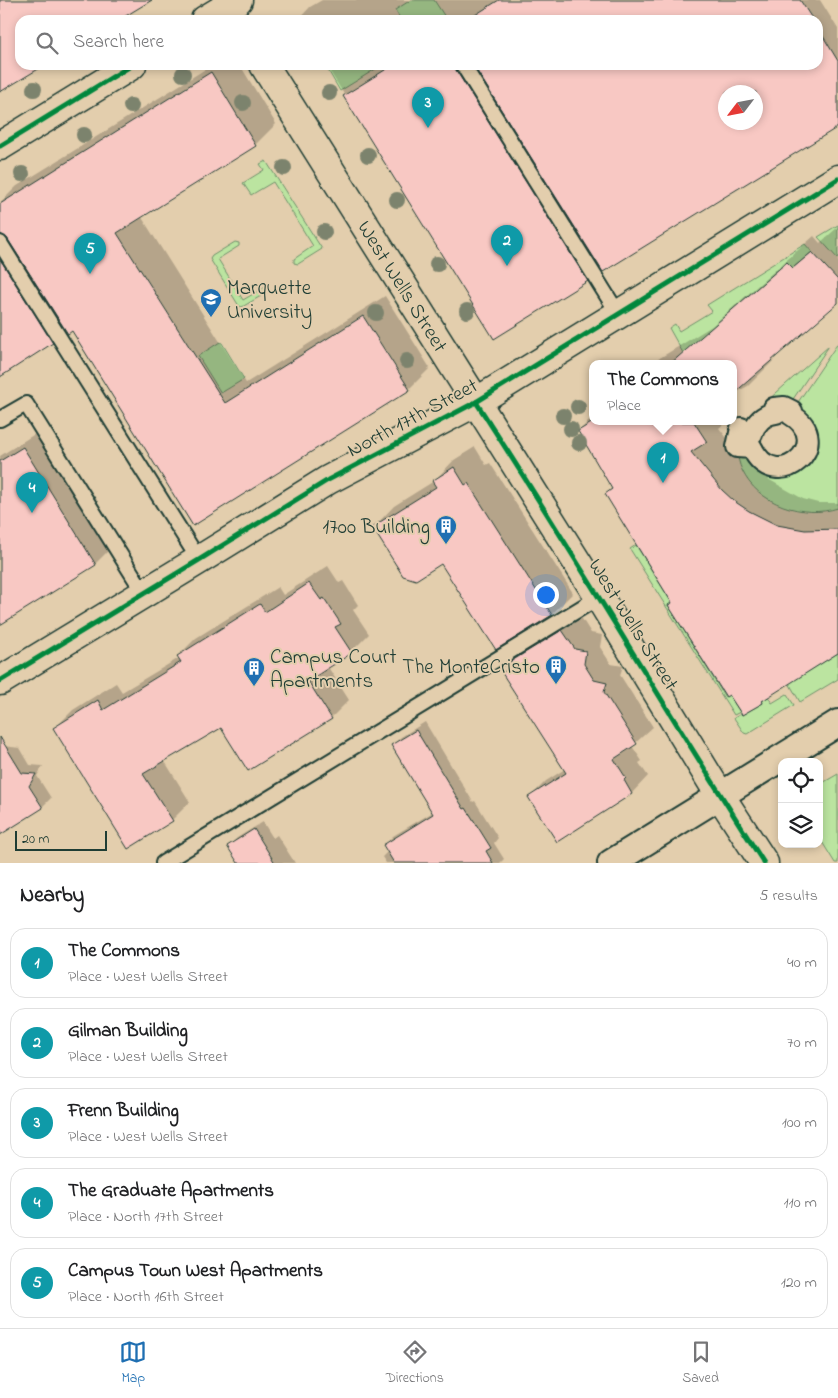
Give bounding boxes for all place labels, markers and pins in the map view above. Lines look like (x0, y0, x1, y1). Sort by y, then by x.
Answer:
pin: 3 (412, 87, 444, 128)
pin: 2 (491, 225, 523, 266)
pin: 5 (74, 233, 106, 274)
place label: Marquette University (227, 274, 312, 330)
school or university icon: Marquette University (199, 287, 223, 318)
pin: 1 (647, 442, 679, 483)
pin: 4 (16, 472, 48, 513)
place label: 1700 Building (323, 513, 430, 545)
building icon: 1700 Building (434, 514, 458, 545)
place label: Campus Court Apartments (270, 643, 396, 697)
place label: The MonteCristo (402, 653, 540, 683)
building icon: The MonteCristo (544, 654, 568, 685)
building icon: Campus Court Apartments (242, 656, 266, 687)

